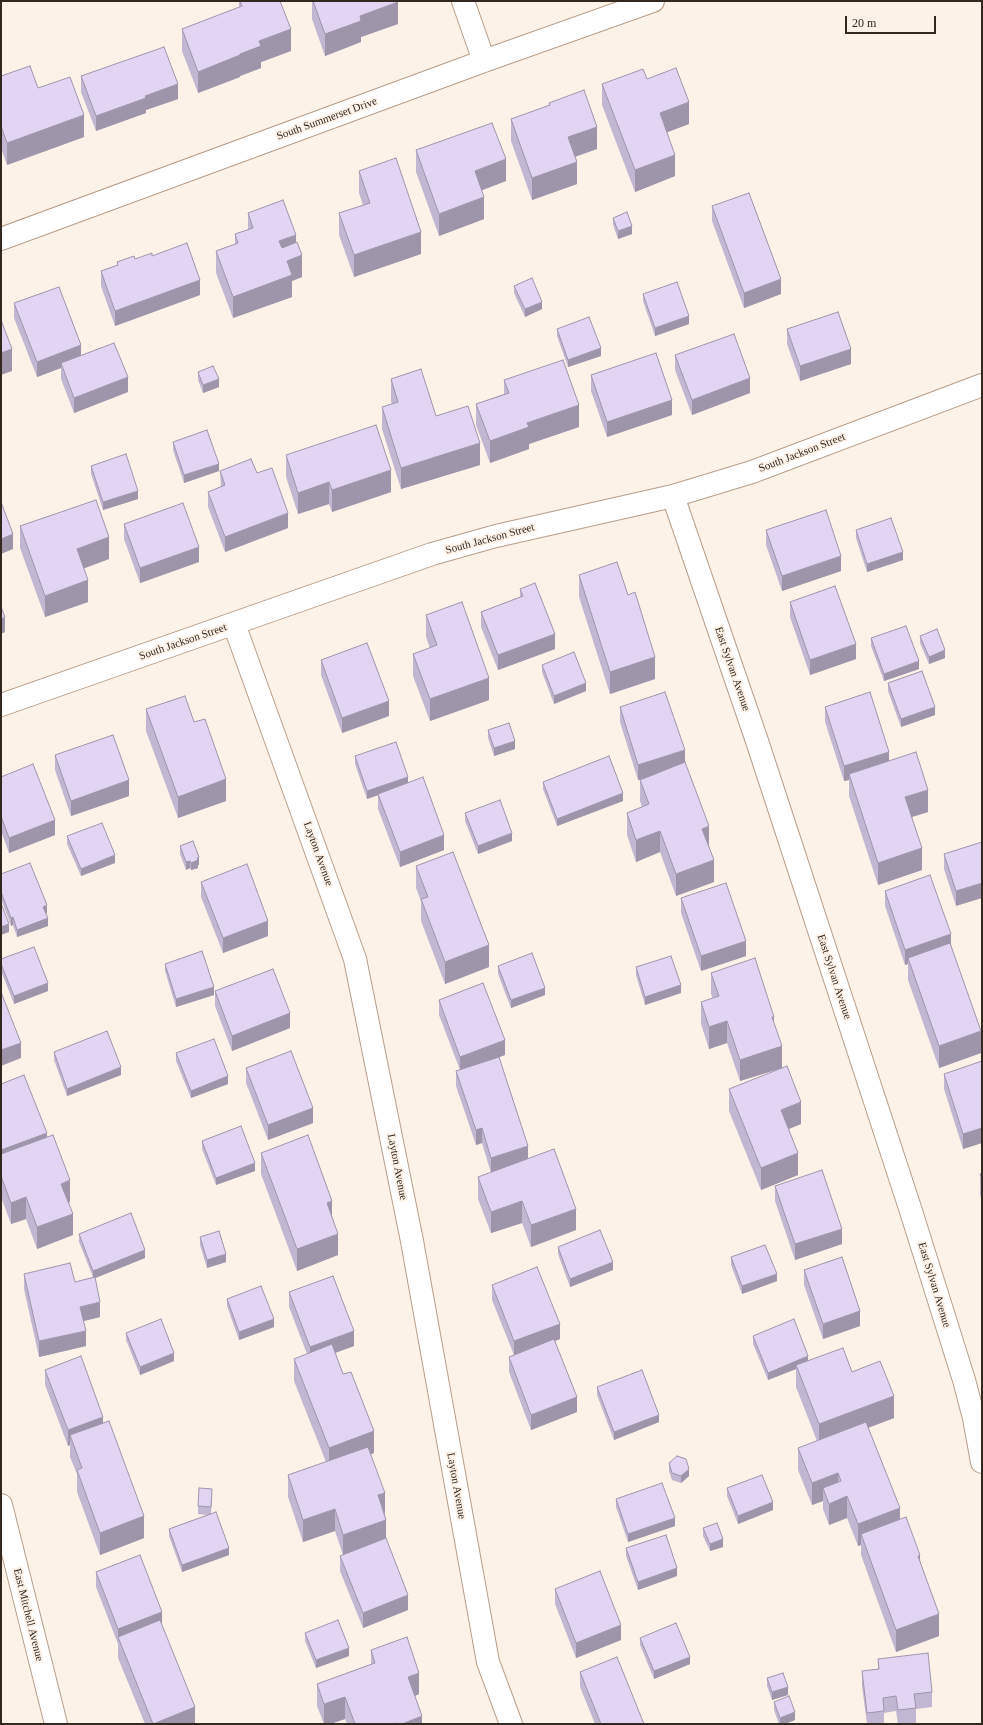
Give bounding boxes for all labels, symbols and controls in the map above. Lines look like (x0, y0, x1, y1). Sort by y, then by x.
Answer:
scale bar (847, 8, 938, 34)
text: 20 m (852, 16, 876, 30)
street label: South Summerset Drive (275, 95, 379, 143)
street label: South Jackson Street (757, 430, 847, 476)
street label: South Jackson Street (444, 521, 536, 557)
street label: South Jackson Street (138, 621, 228, 663)
street label: East Sylvan Avenue (711, 625, 753, 713)
street label: Layton Avenue (300, 820, 336, 888)
street label: East Sylvan Avenue (814, 933, 854, 1021)
street label: Layton Avenue (384, 1133, 410, 1201)
street label: East Sylvan Avenue (915, 1241, 953, 1329)
street label: Layton Avenue (444, 1452, 468, 1520)
street label: East Mitchell Avenue (10, 1567, 46, 1663)

